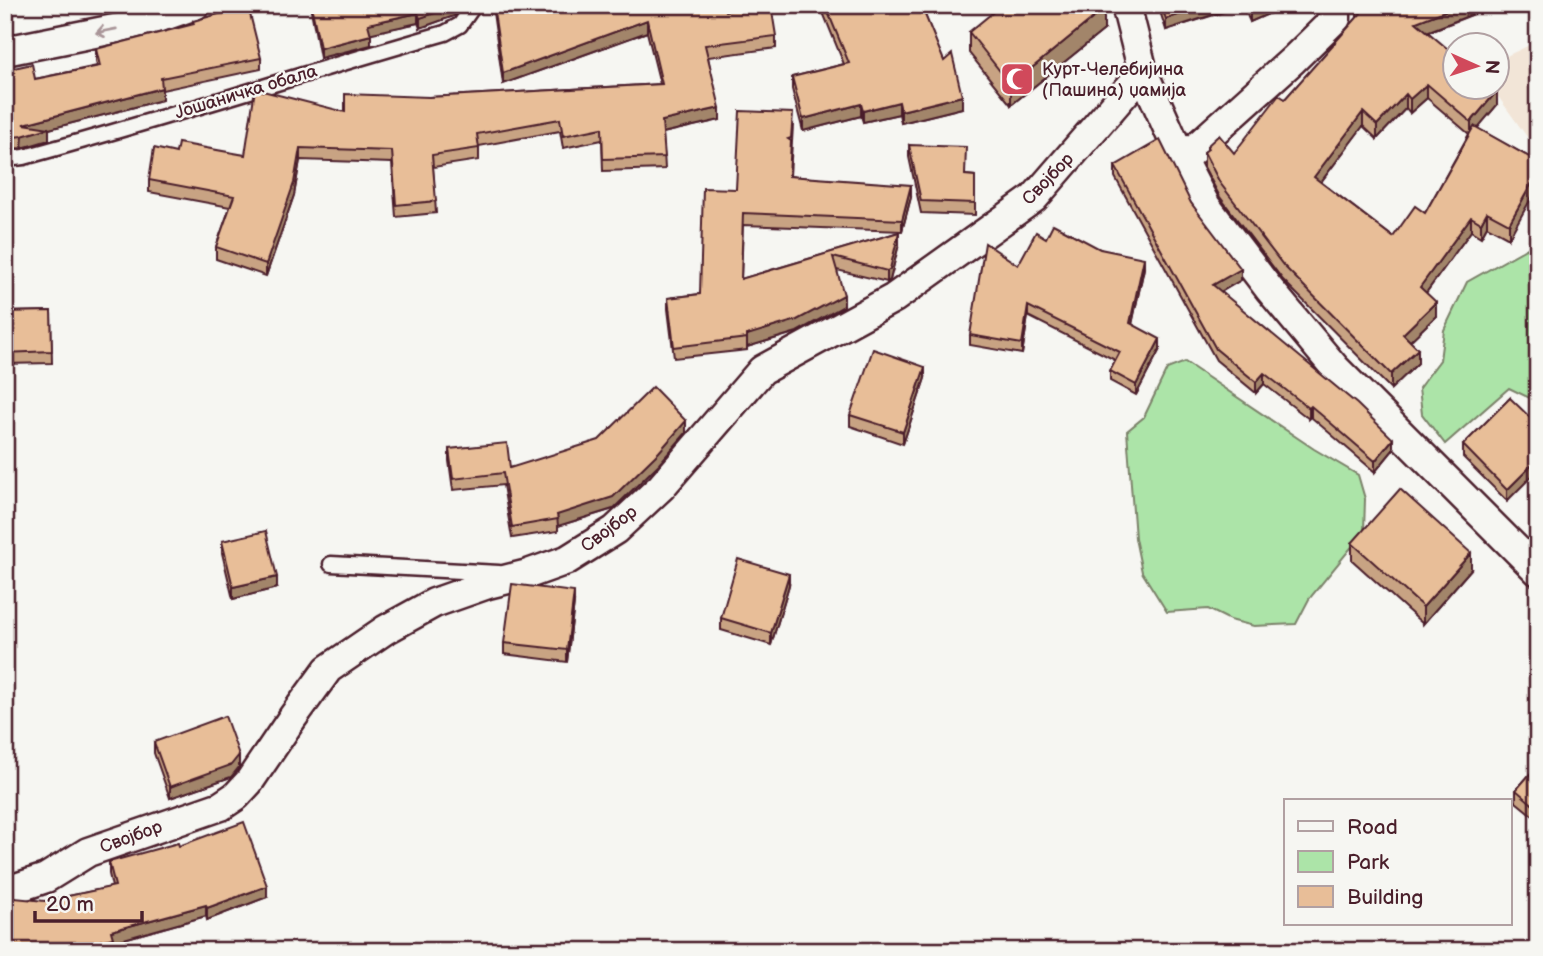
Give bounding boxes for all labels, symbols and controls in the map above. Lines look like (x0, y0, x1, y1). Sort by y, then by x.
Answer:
one-way arrow (95, 24, 118, 38)
north arrow (1442, 32, 1512, 102)
place label: Курт-Челебијина (Пашина) џамија (1042, 59, 1187, 101)
text: N (1480, 59, 1503, 75)
street label: Јошаничка обала (172, 60, 320, 124)
mosque icon: Курт-Челебијина (Пашина) џамија (998, 60, 1036, 98)
street label: Својбор (1018, 148, 1078, 210)
street label: Својбор (577, 501, 641, 557)
legend (1284, 799, 1512, 925)
text: Road (1347, 815, 1398, 840)
street label: Својбор (97, 816, 165, 858)
text: Park (1347, 850, 1390, 875)
scale bar (35, 879, 142, 923)
text: Building (1347, 885, 1423, 910)
text: 20 m (46, 892, 94, 917)

